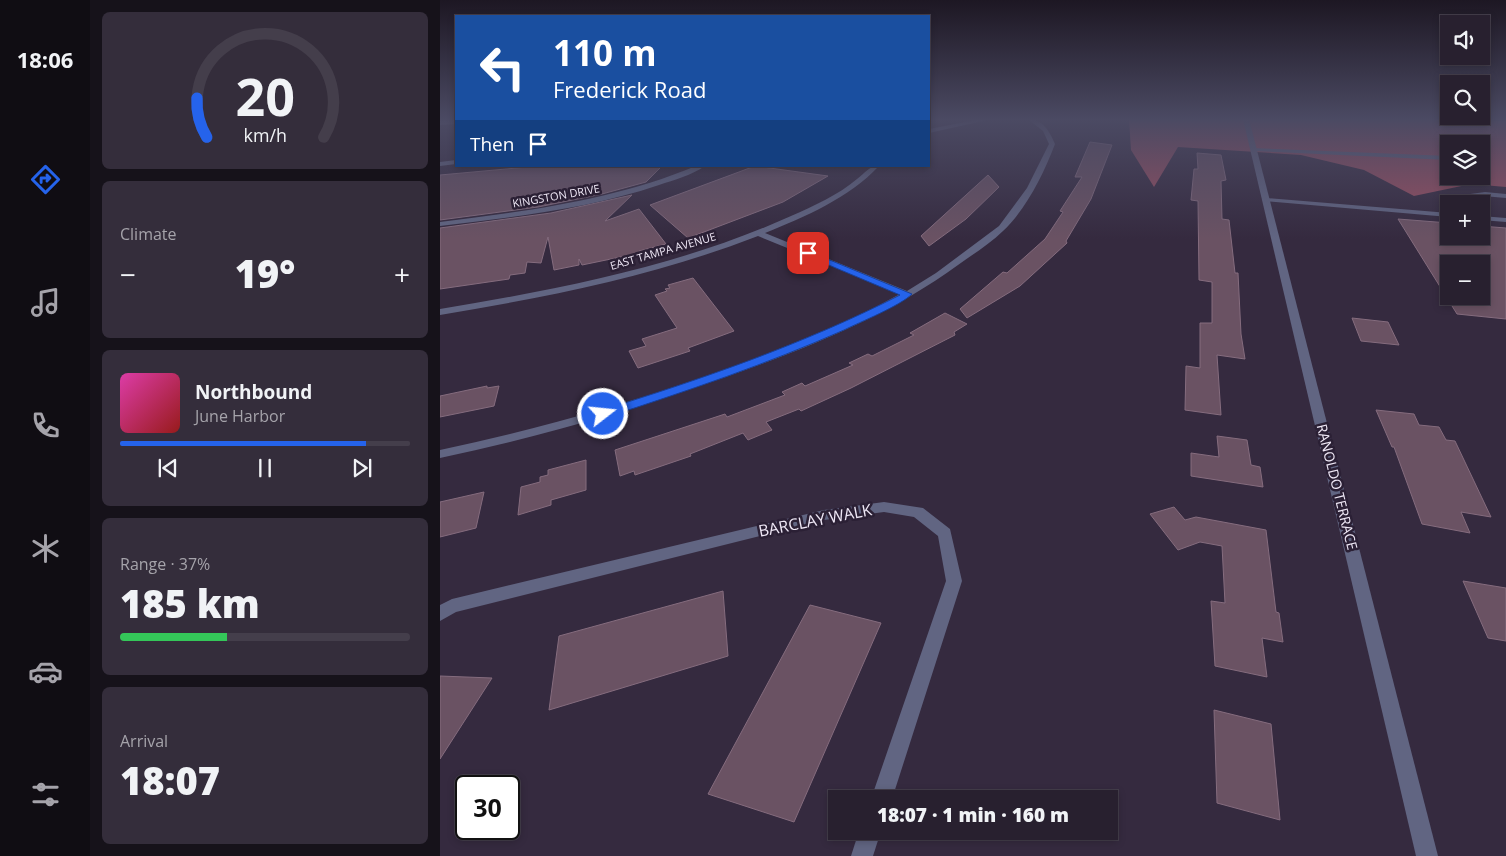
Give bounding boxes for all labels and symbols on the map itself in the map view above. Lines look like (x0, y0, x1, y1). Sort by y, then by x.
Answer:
street label: KINGSTON DRIVE (511, 180, 601, 211)
street label: EAST TAMPA AVENUE (608, 228, 718, 273)
pin (787, 232, 829, 274)
position arrow (576, 387, 628, 439)
street label: RANOLDO TERRACE (1313, 422, 1362, 552)
street label: BARCLAY WALK (756, 498, 874, 542)
speed limit sign: 30 (455, 775, 520, 840)

